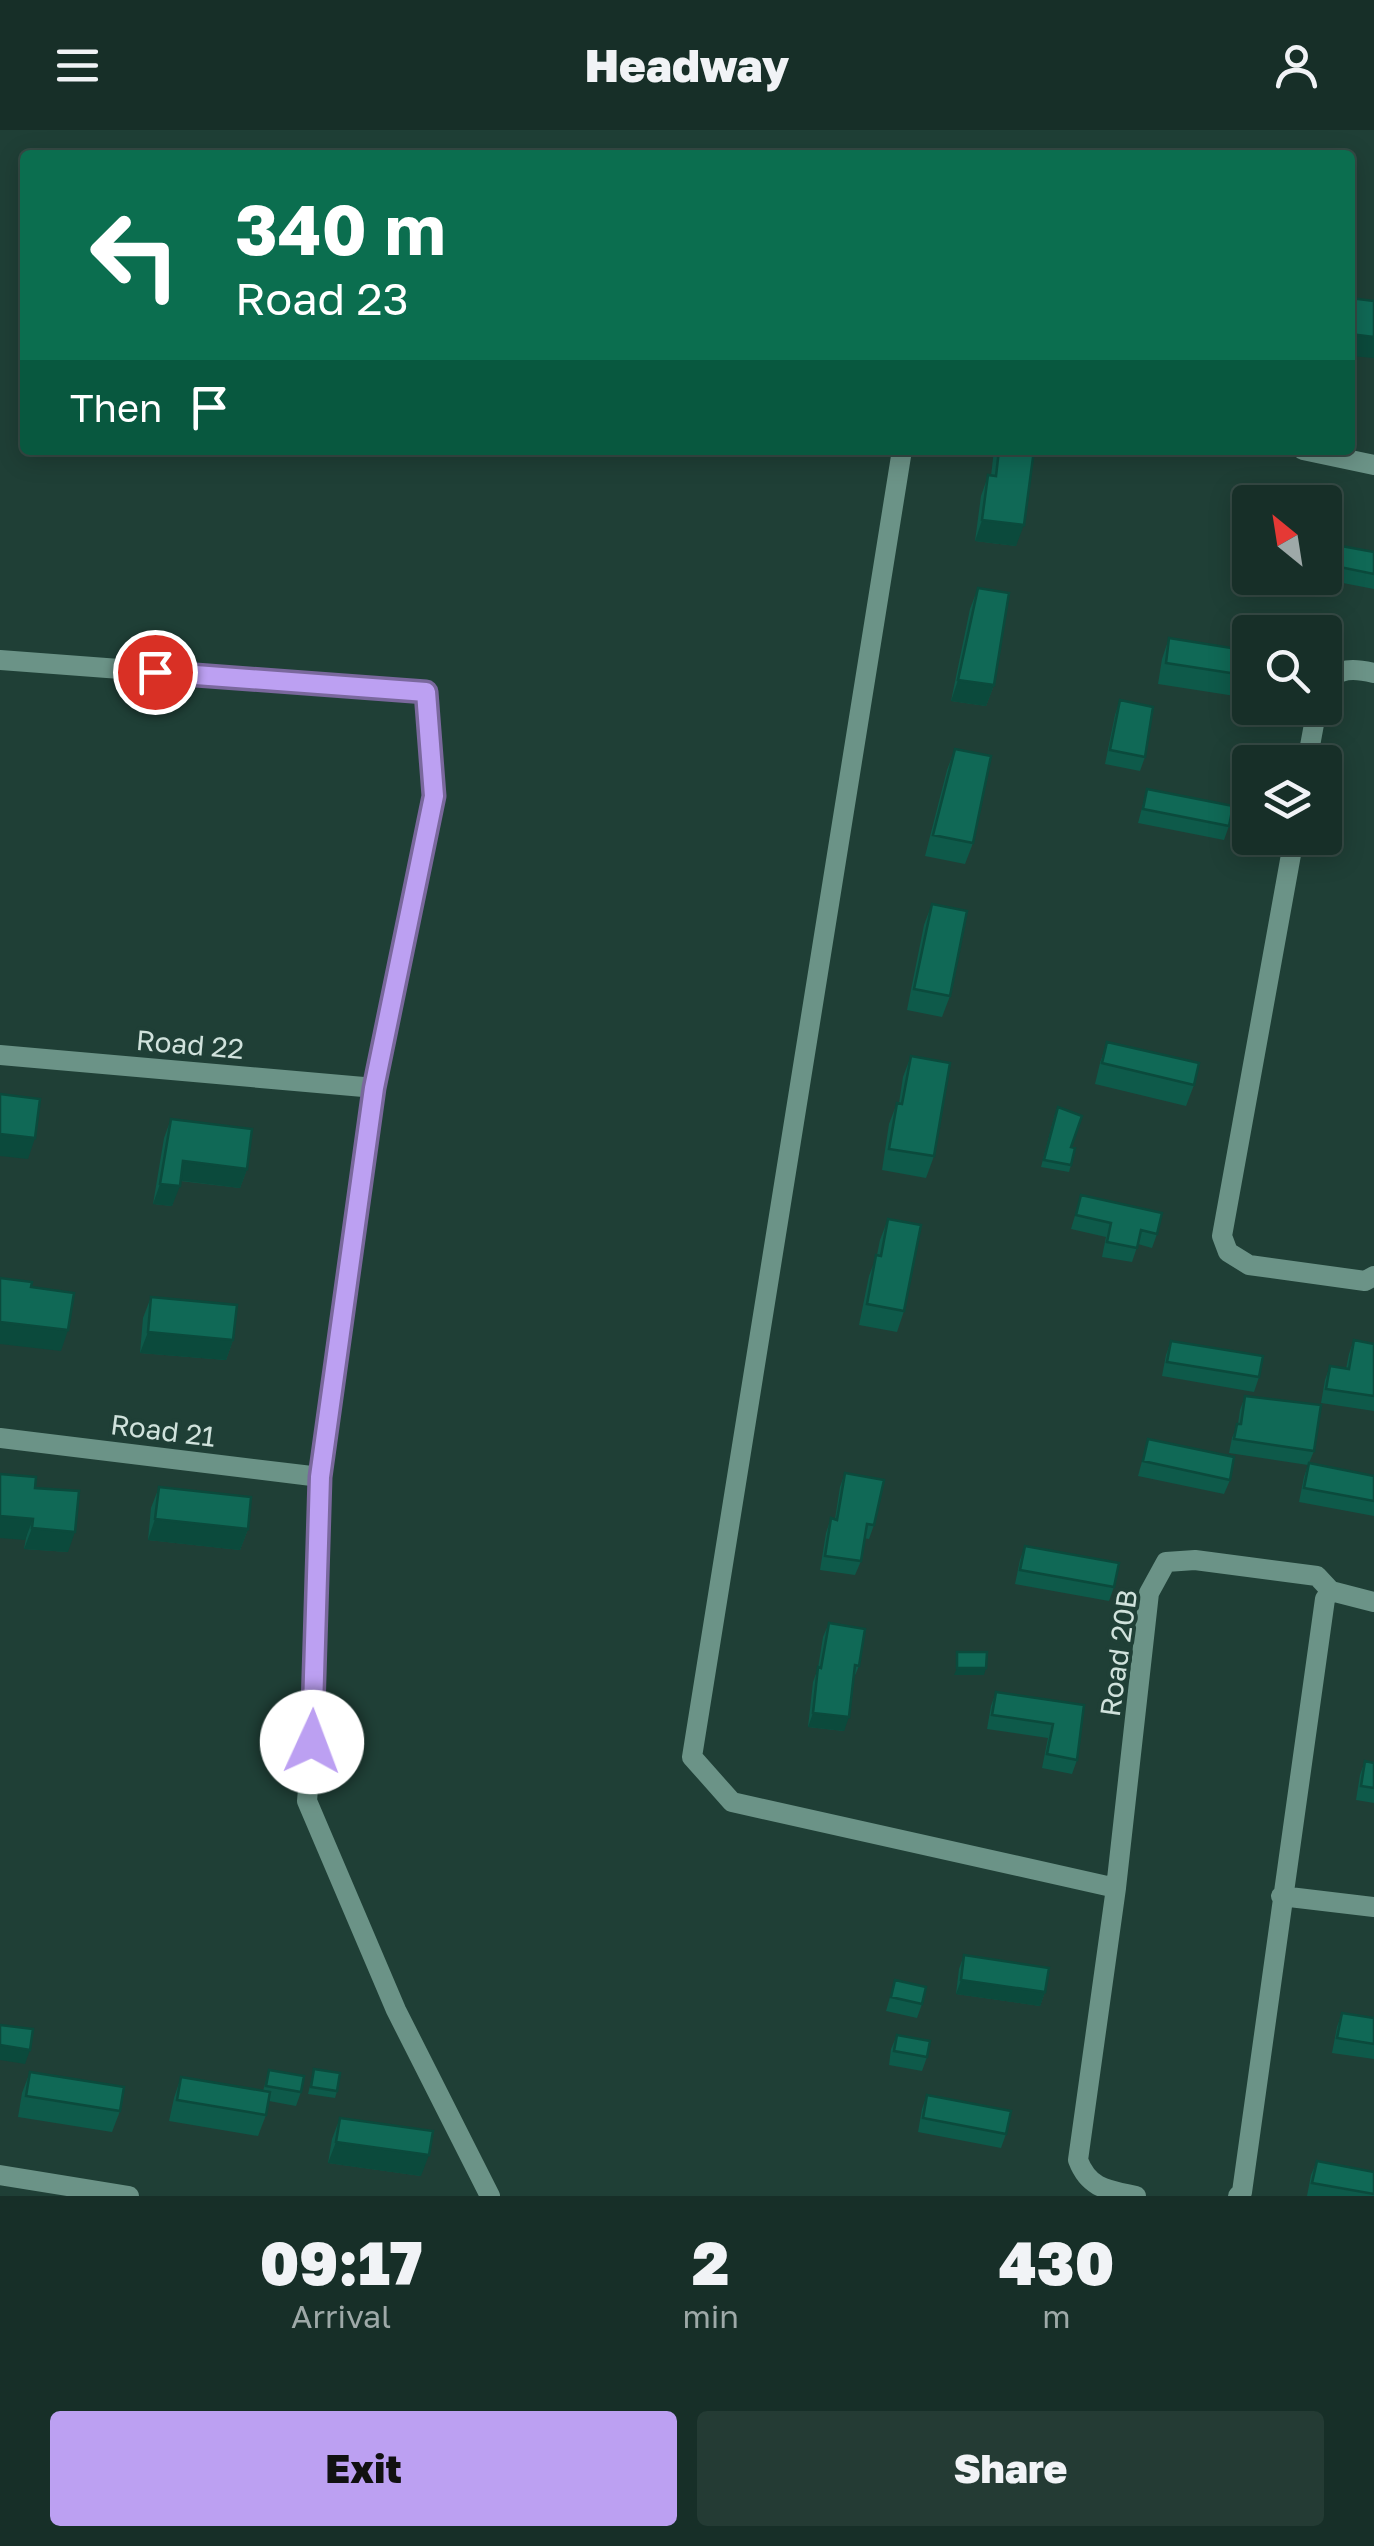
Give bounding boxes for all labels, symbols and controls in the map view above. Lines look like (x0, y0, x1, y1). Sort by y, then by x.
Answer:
icon: menu (50, 38, 105, 93)
text: Headway (585, 38, 789, 92)
icon: person (1269, 38, 1324, 93)
text: 340 m (235, 186, 446, 270)
icon: left (70, 190, 200, 320)
text: Road 23 (235, 271, 409, 325)
icon: arrive (182, 380, 237, 435)
text: Then (70, 385, 162, 430)
north arrow (1232, 485, 1342, 595)
map controls (1232, 485, 1342, 855)
button: search (1232, 615, 1342, 725)
pin (113, 630, 198, 715)
icon: arrive (128, 645, 183, 700)
button: layers (1232, 745, 1342, 855)
street label: Road 22 (135, 1023, 245, 1065)
street label: Road 21 (109, 1407, 217, 1453)
street label: Road 20B (1093, 1587, 1143, 1719)
position arrow (260, 1690, 364, 1794)
text: 09:17 (260, 2226, 423, 2298)
text: 2 (692, 2226, 729, 2298)
text: 430 (999, 2226, 1114, 2298)
text: Arrival (291, 2297, 391, 2335)
text: min (682, 2297, 739, 2335)
text: m (1042, 2297, 1071, 2335)
button: Exit (50, 2411, 677, 2526)
button: Share (697, 2411, 1324, 2526)

